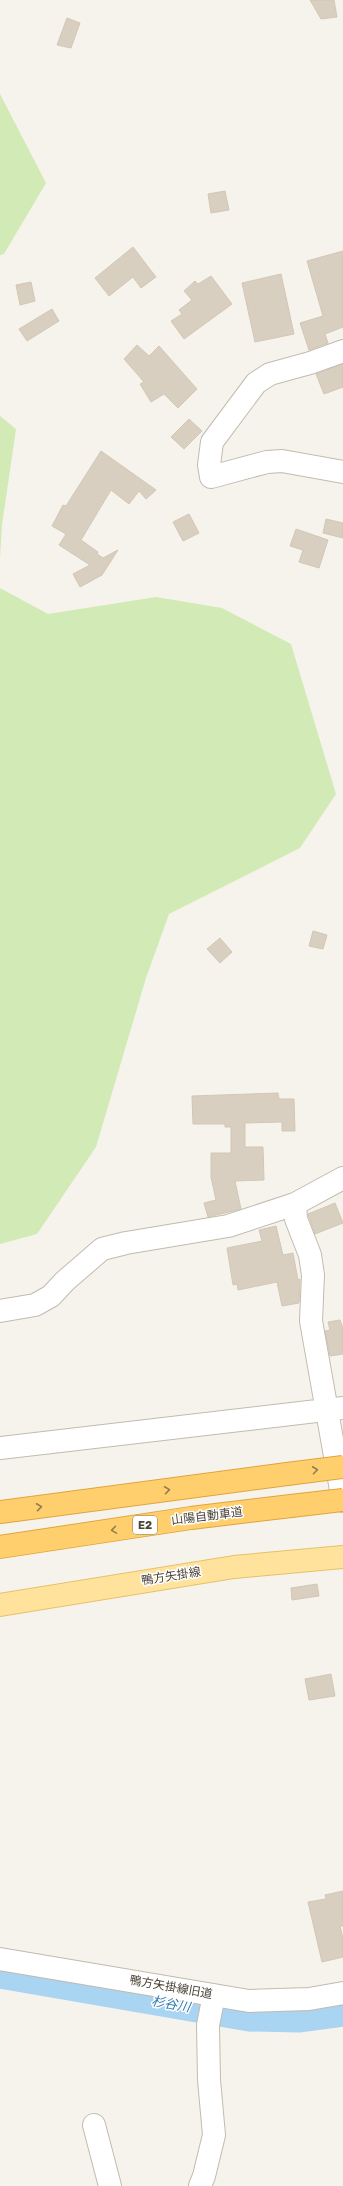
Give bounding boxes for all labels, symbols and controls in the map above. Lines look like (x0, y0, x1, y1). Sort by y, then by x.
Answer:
one-way arrow (312, 1466, 318, 1475)
one-way arrow (164, 1486, 171, 1495)
one-way arrow (36, 1503, 42, 1512)
street label: 山陽自動車道 (170, 1505, 244, 1527)
road number: E2 (133, 1516, 157, 1534)
one-way arrow (110, 1525, 117, 1534)
street label: 鴨方矢掛線 (140, 1564, 202, 1588)
street label: 鴨方矢掛線旧道 (128, 1973, 214, 2001)
water label: 杉谷川 (150, 1993, 193, 2015)

